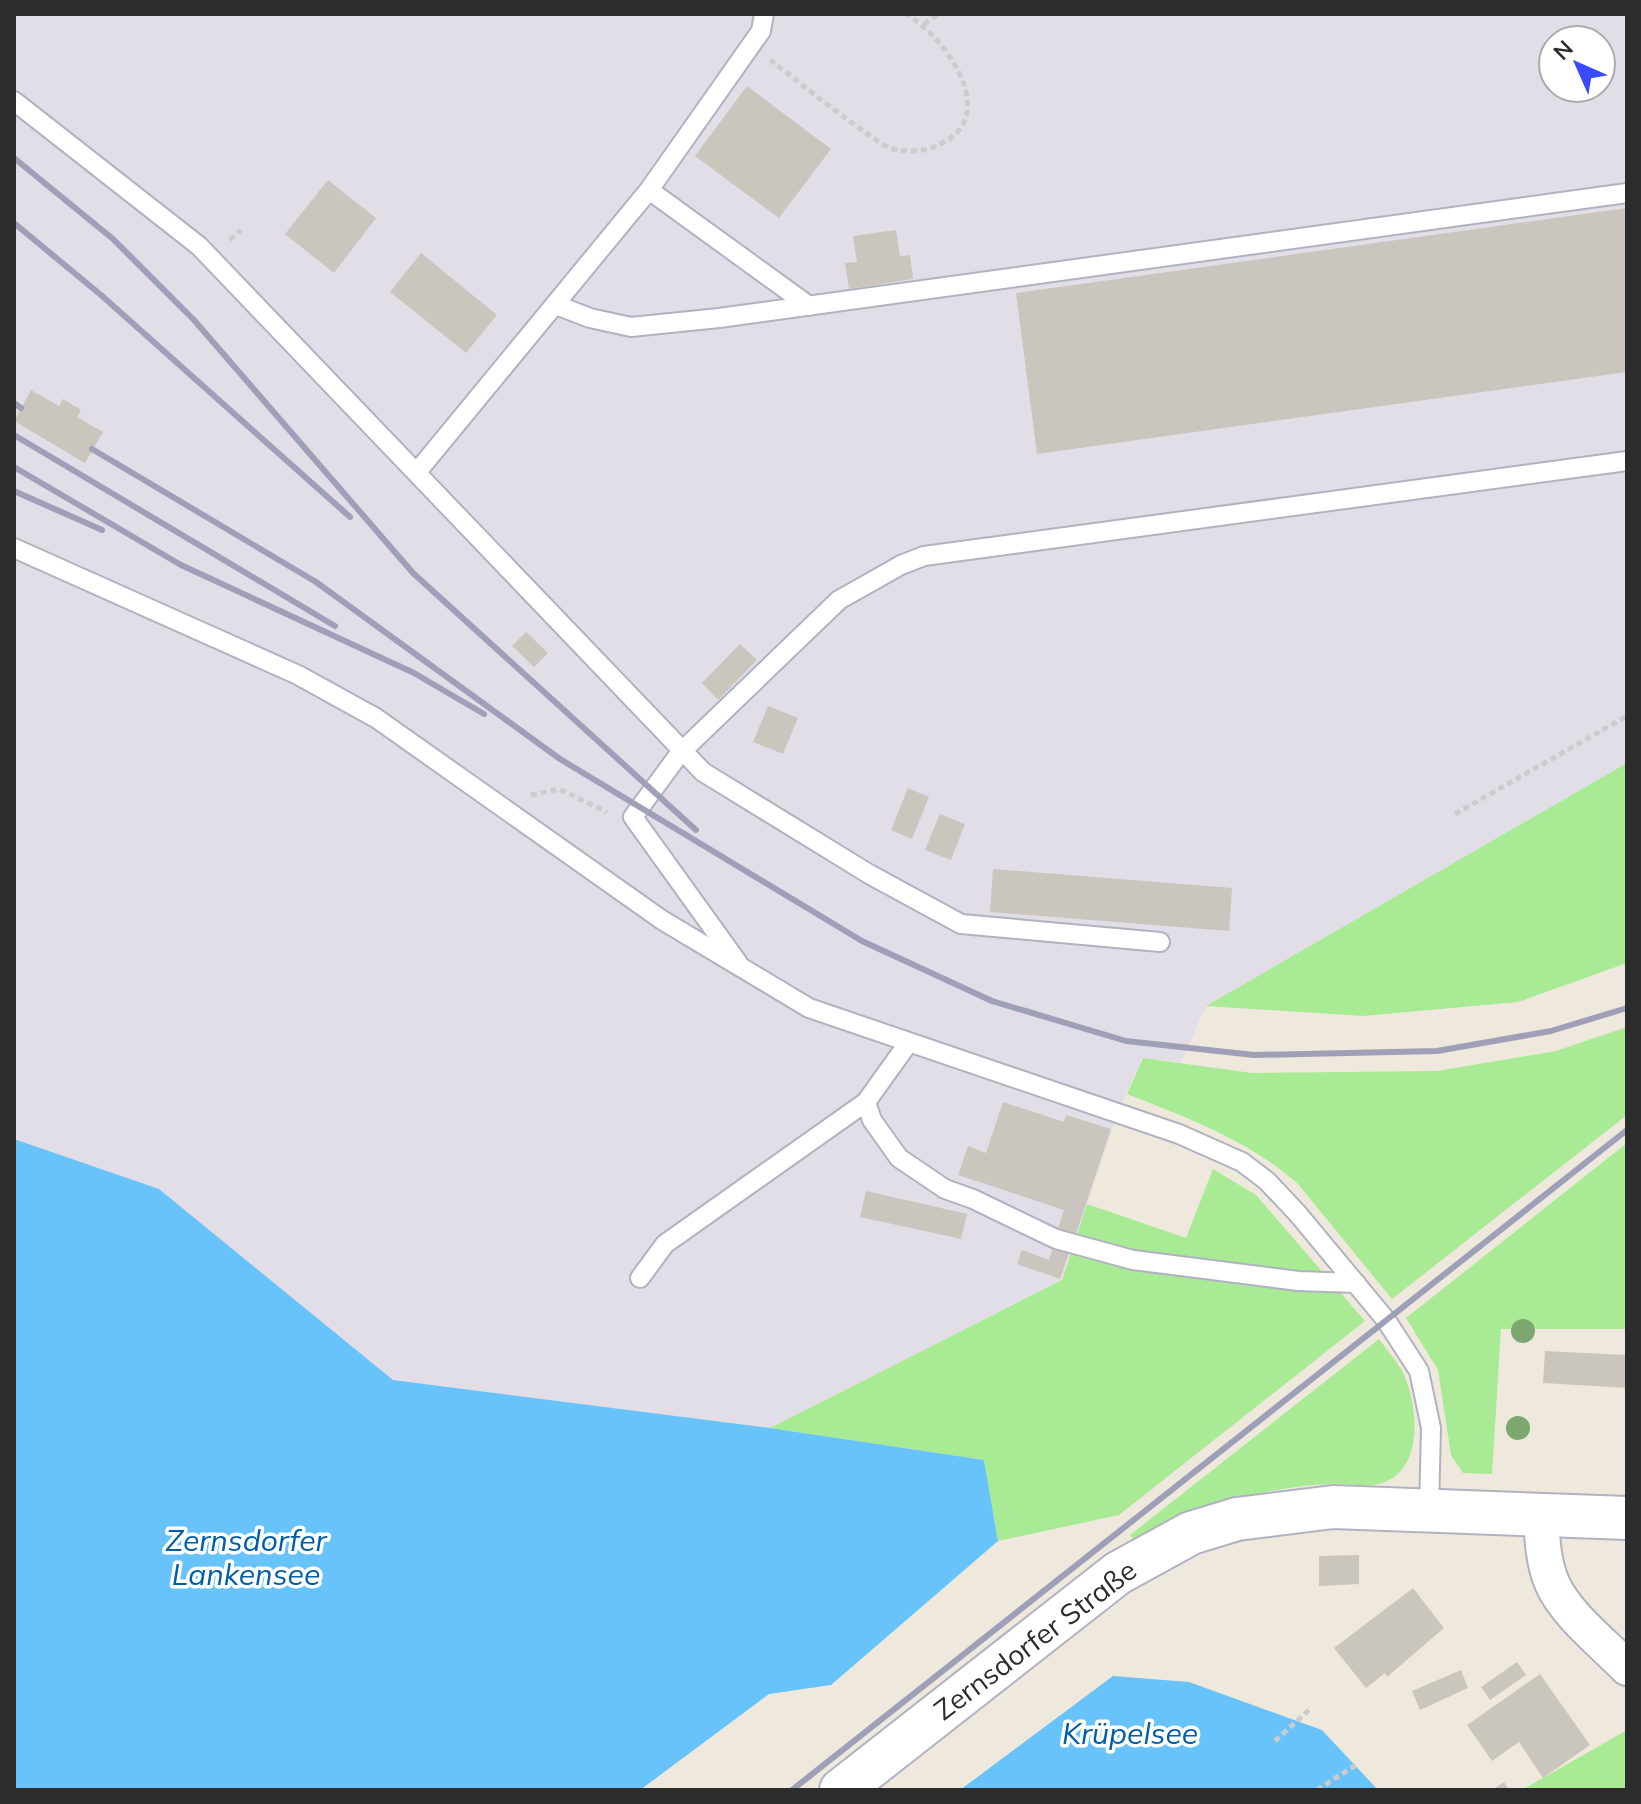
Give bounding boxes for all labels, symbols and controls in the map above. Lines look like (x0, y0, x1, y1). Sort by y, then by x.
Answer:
north arrow (1537, 24, 1617, 104)
text: N (1547, 34, 1579, 66)
water label: Zernsdorfer Lankensee (166, 1521, 328, 1593)
street label: Zernsdorfer Straße (927, 1552, 1143, 1727)
water label: Krüpelsee (1062, 1714, 1198, 1752)

